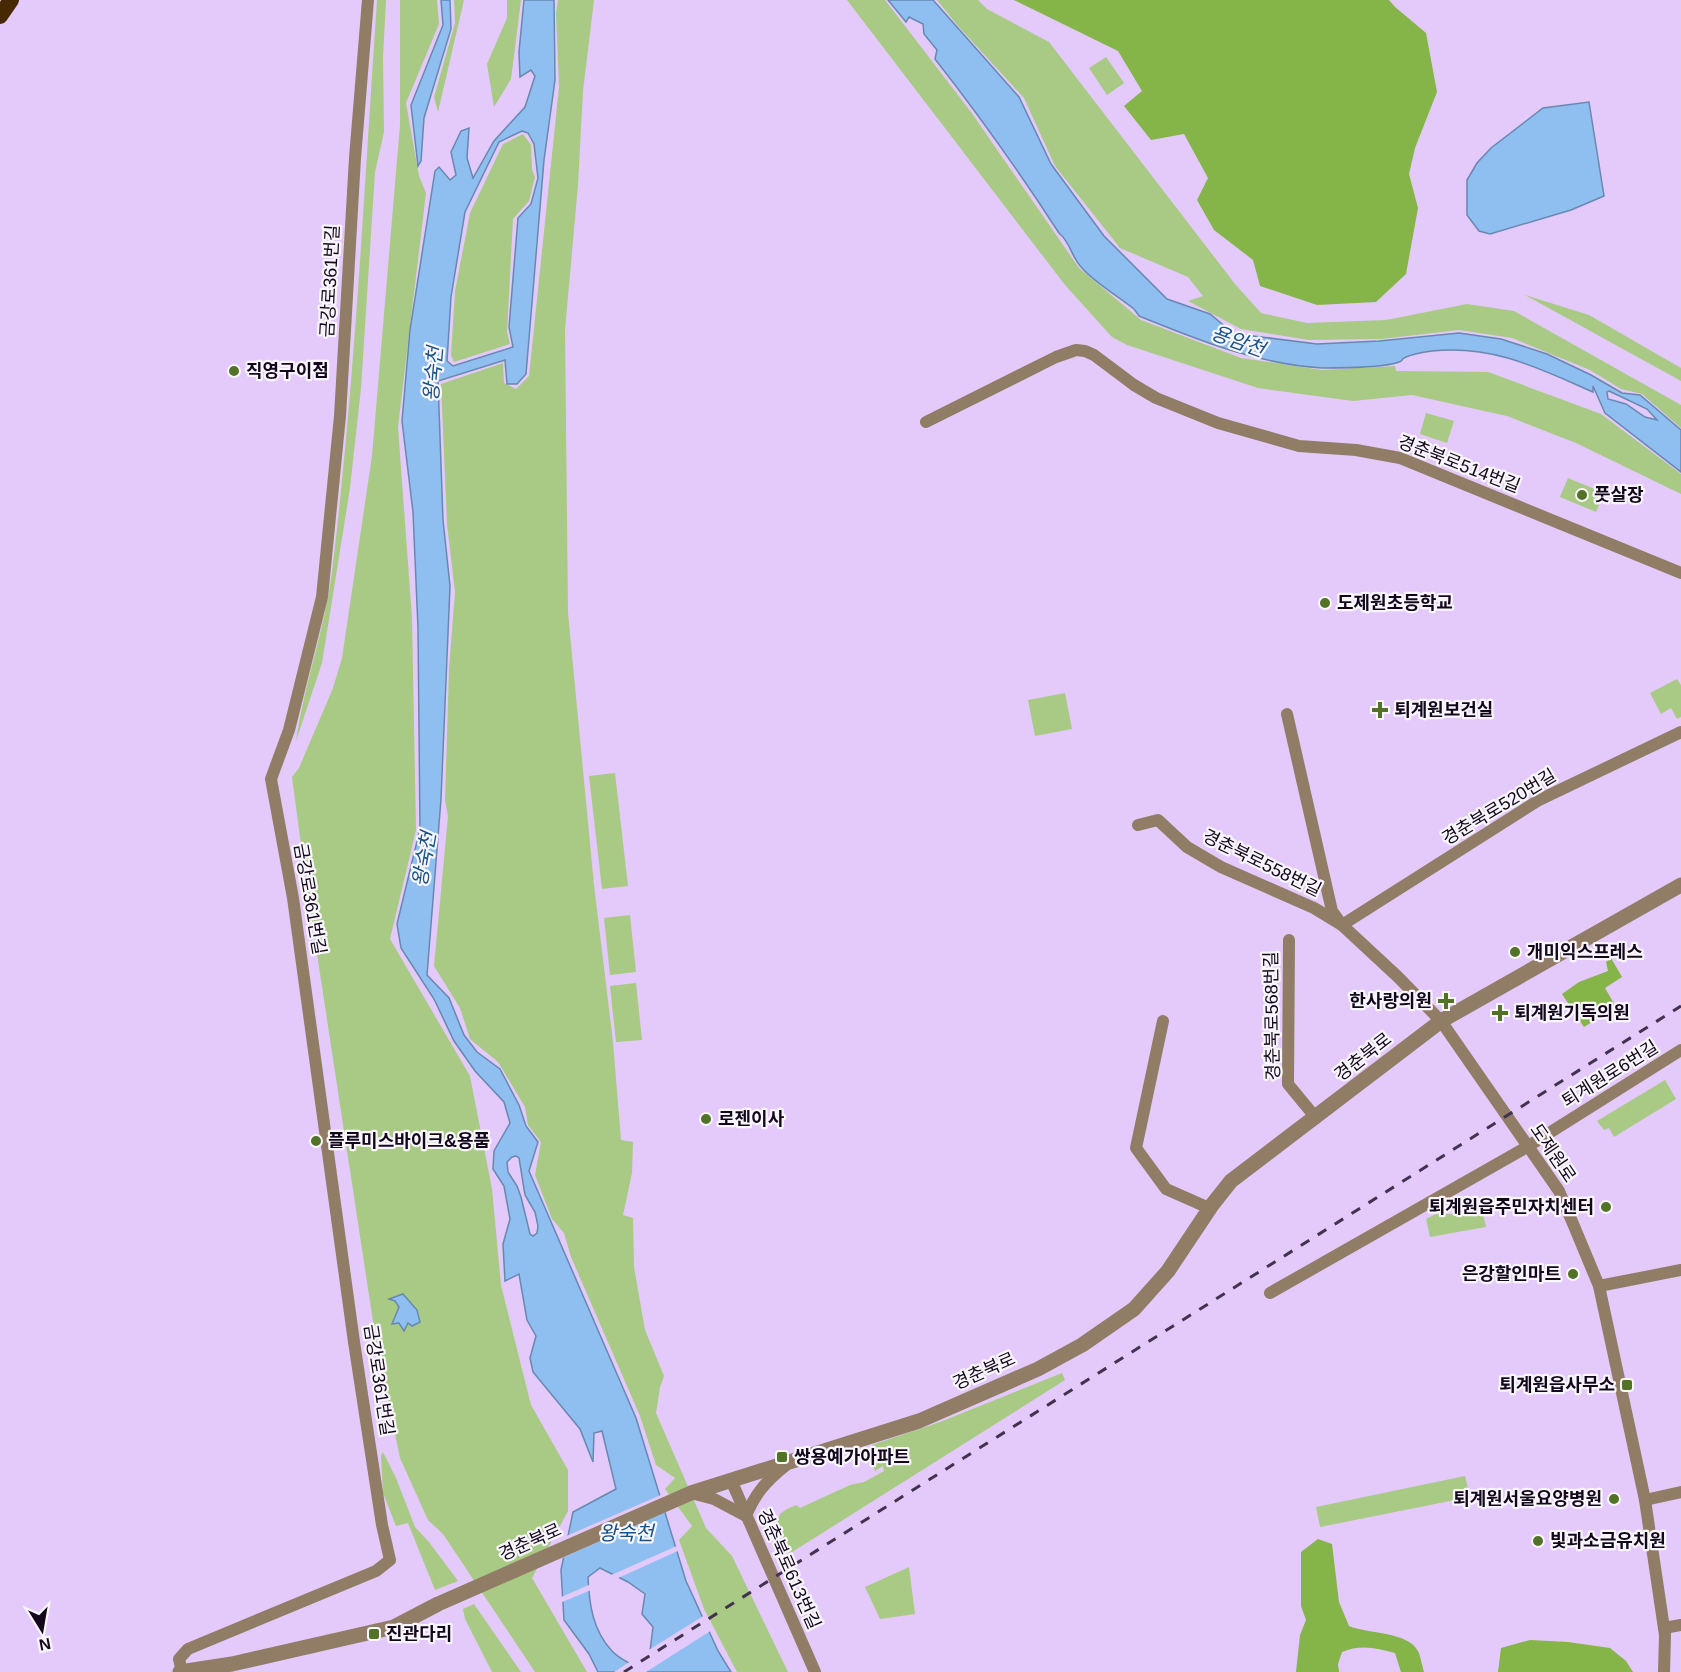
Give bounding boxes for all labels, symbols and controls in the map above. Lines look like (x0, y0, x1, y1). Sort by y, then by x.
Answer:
street label: 금강로361번길 (317, 224, 343, 338)
water label: 용암천 (1208, 321, 1270, 362)
water label: 왕숙천 (420, 343, 447, 402)
place label: 직영구이점 (246, 361, 329, 381)
marker: 직영구이점 (227, 364, 241, 378)
street label: 경춘북로514번길 (1395, 431, 1523, 497)
place label: 풋살장 (1594, 485, 1644, 505)
marker: 풋살장 (1575, 488, 1589, 502)
place label: 도제원초등학교 (1337, 593, 1453, 613)
marker: 도제원초등학교 (1318, 596, 1332, 610)
place label: 퇴계원보건실 (1394, 700, 1493, 720)
marker: 퇴계원보건실 (1371, 701, 1389, 719)
street label: 경춘북로520번길 (1438, 765, 1560, 849)
street label: 경춘북로558번길 (1199, 826, 1325, 900)
water label: 왕숙천 (408, 827, 440, 888)
street label: 금강로361번길 (290, 842, 330, 956)
place label: 개미익스프레스 (1527, 942, 1643, 962)
marker: 개미익스프레스 (1508, 945, 1522, 959)
street label: 경춘북로568번길 (1261, 951, 1283, 1081)
place label: 한사랑의원 (1349, 991, 1432, 1011)
marker: 한사랑의원 (1437, 992, 1455, 1010)
place label: 퇴계원기독의원 (1514, 1003, 1630, 1023)
marker: 퇴계원기독의원 (1491, 1004, 1509, 1022)
street label: 경춘북로 (1331, 1029, 1395, 1085)
street label: 퇴계원로6번길 (1558, 1037, 1662, 1111)
place label: 로젠이사 (718, 1109, 785, 1129)
marker: 로젠이사 (699, 1112, 713, 1126)
street label: 도제원로 (1526, 1120, 1580, 1186)
place label: 플루미스바이크&용품 (328, 1131, 490, 1151)
marker: 플루미스바이크&용품 (309, 1134, 323, 1148)
place label: 퇴계원읍주민자치센터 (1428, 1197, 1594, 1217)
marker: 퇴계원읍주민자치센터 (1599, 1200, 1613, 1214)
place label: 은강할인마트 (1462, 1264, 1561, 1284)
marker: 은강할인마트 (1566, 1267, 1580, 1281)
street label: 금강로361번길 (360, 1323, 398, 1437)
street label: 경춘북로 (950, 1348, 1018, 1394)
place label: 퇴계원읍사무소 (1499, 1375, 1615, 1395)
marker: 퇴계원읍사무소 (1620, 1378, 1634, 1392)
place label: 쌍용예가아파트 (794, 1447, 910, 1467)
marker: 쌍용예가아파트 (775, 1450, 789, 1464)
place label: 퇴계원서울요양병원 (1453, 1489, 1602, 1509)
marker: 퇴계원서울요양병원 (1607, 1492, 1621, 1506)
street label: 경춘북로613번길 (754, 1506, 824, 1632)
street label: 경춘북로 (496, 1519, 564, 1565)
water label: 왕숙천 (598, 1522, 656, 1544)
place label: 빛과소금유치원 (1550, 1531, 1666, 1551)
marker: 빛과소금유치원 (1531, 1534, 1545, 1548)
north arrow (12, 1600, 72, 1660)
place label: 진관다리 (386, 1624, 452, 1644)
marker: 진관다리 (367, 1627, 381, 1641)
text: N (37, 1635, 52, 1654)

